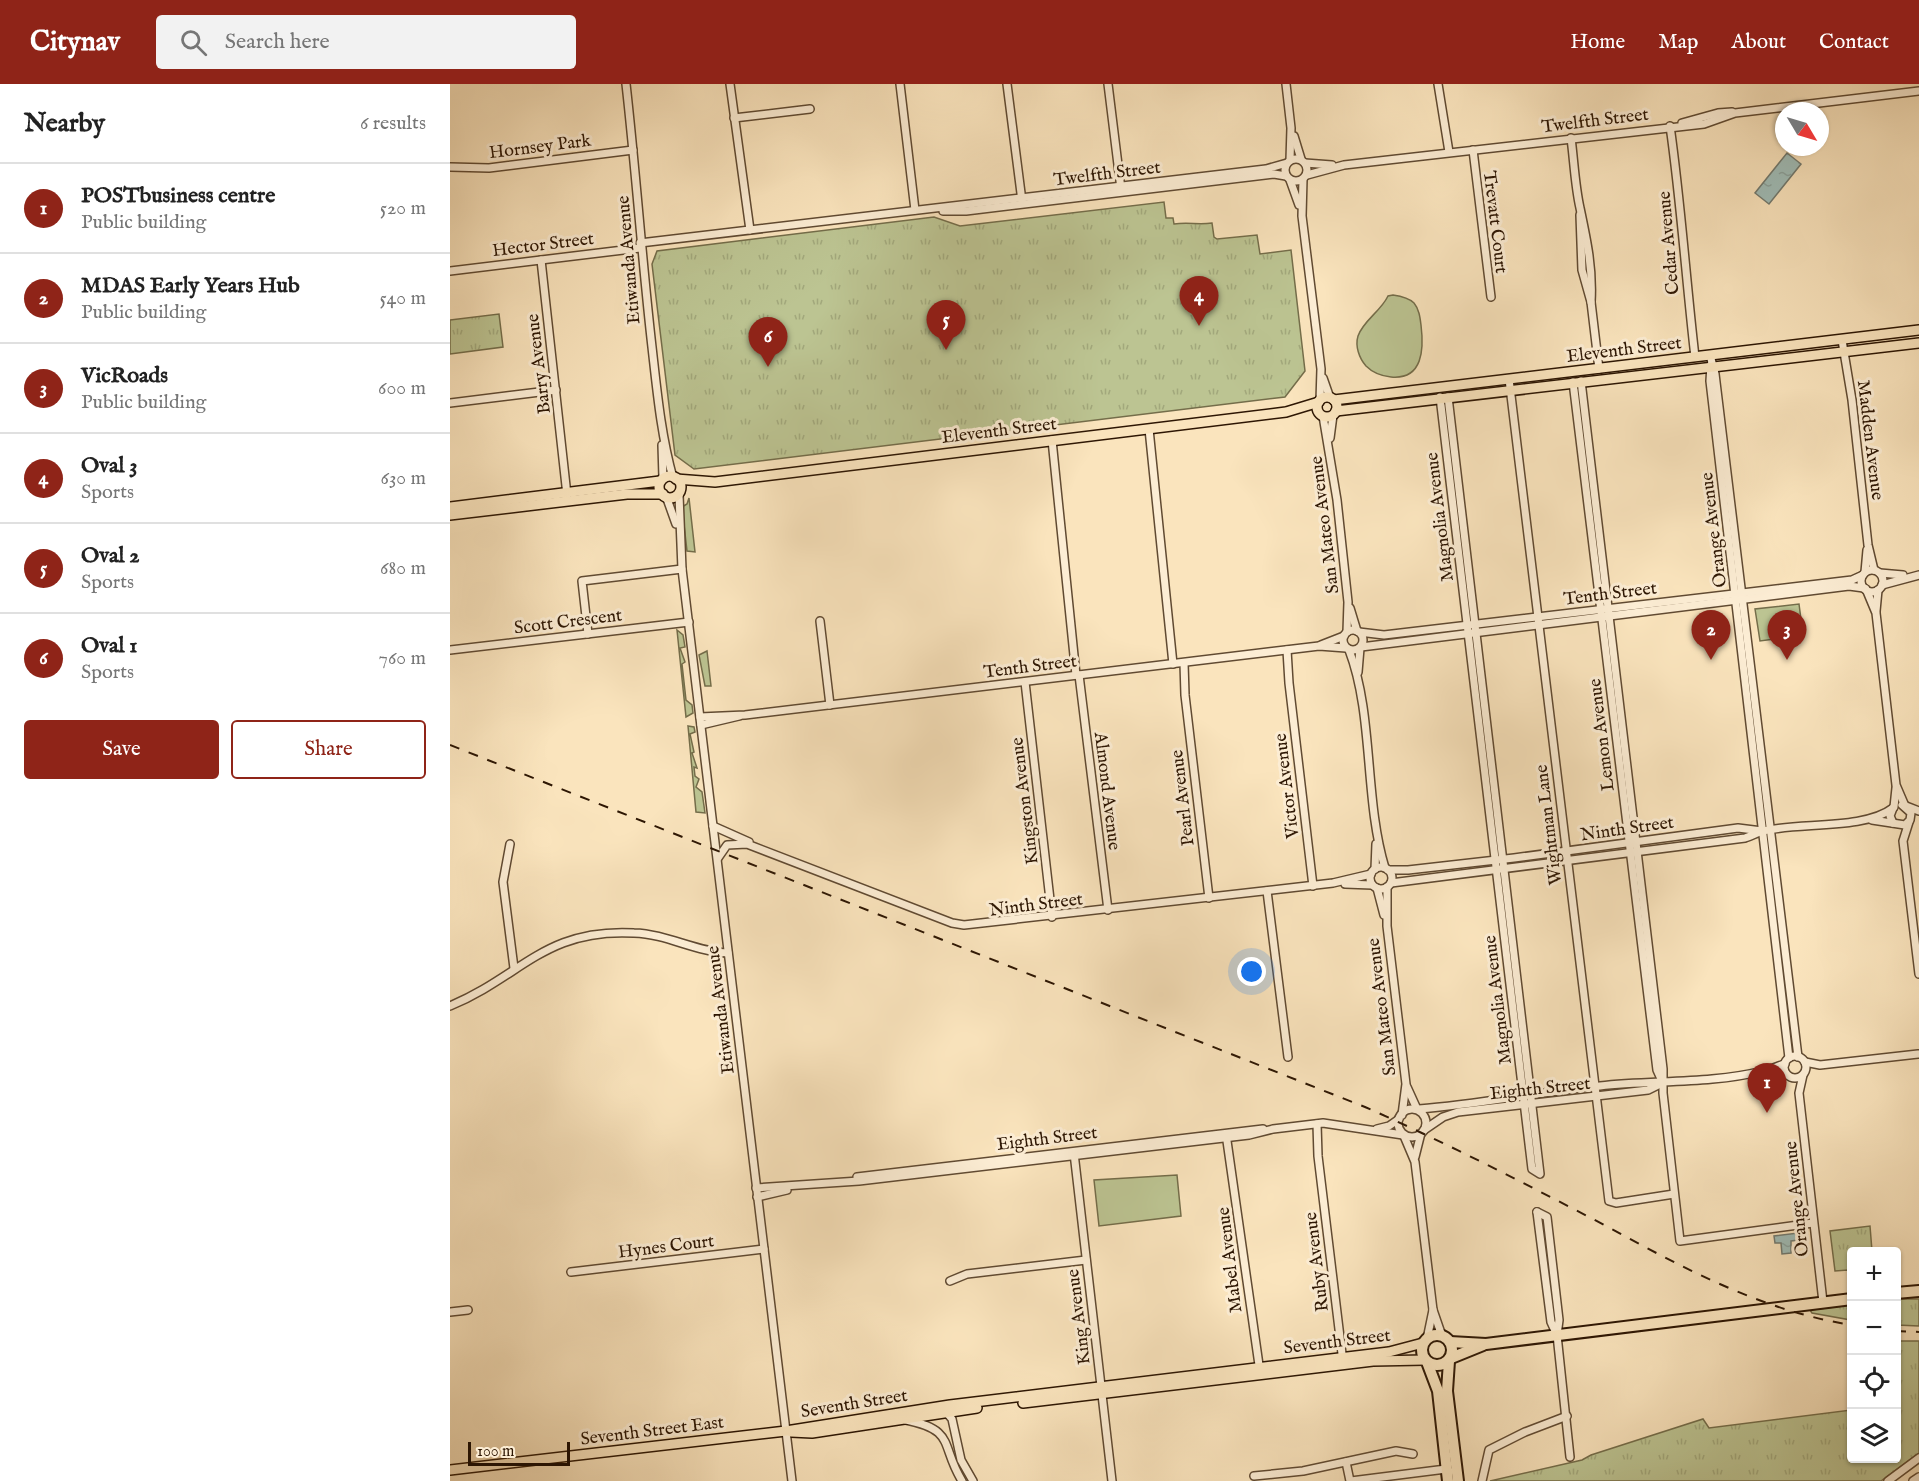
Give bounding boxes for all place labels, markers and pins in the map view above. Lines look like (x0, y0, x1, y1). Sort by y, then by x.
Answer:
pin: 4 (1180, 276, 1218, 326)
pin: 5 (926, 300, 966, 350)
pin: 6 (748, 318, 788, 367)
pin: 2 (1692, 610, 1730, 660)
pin: 3 (1768, 610, 1806, 660)
pin: 1 (1748, 1064, 1786, 1113)

